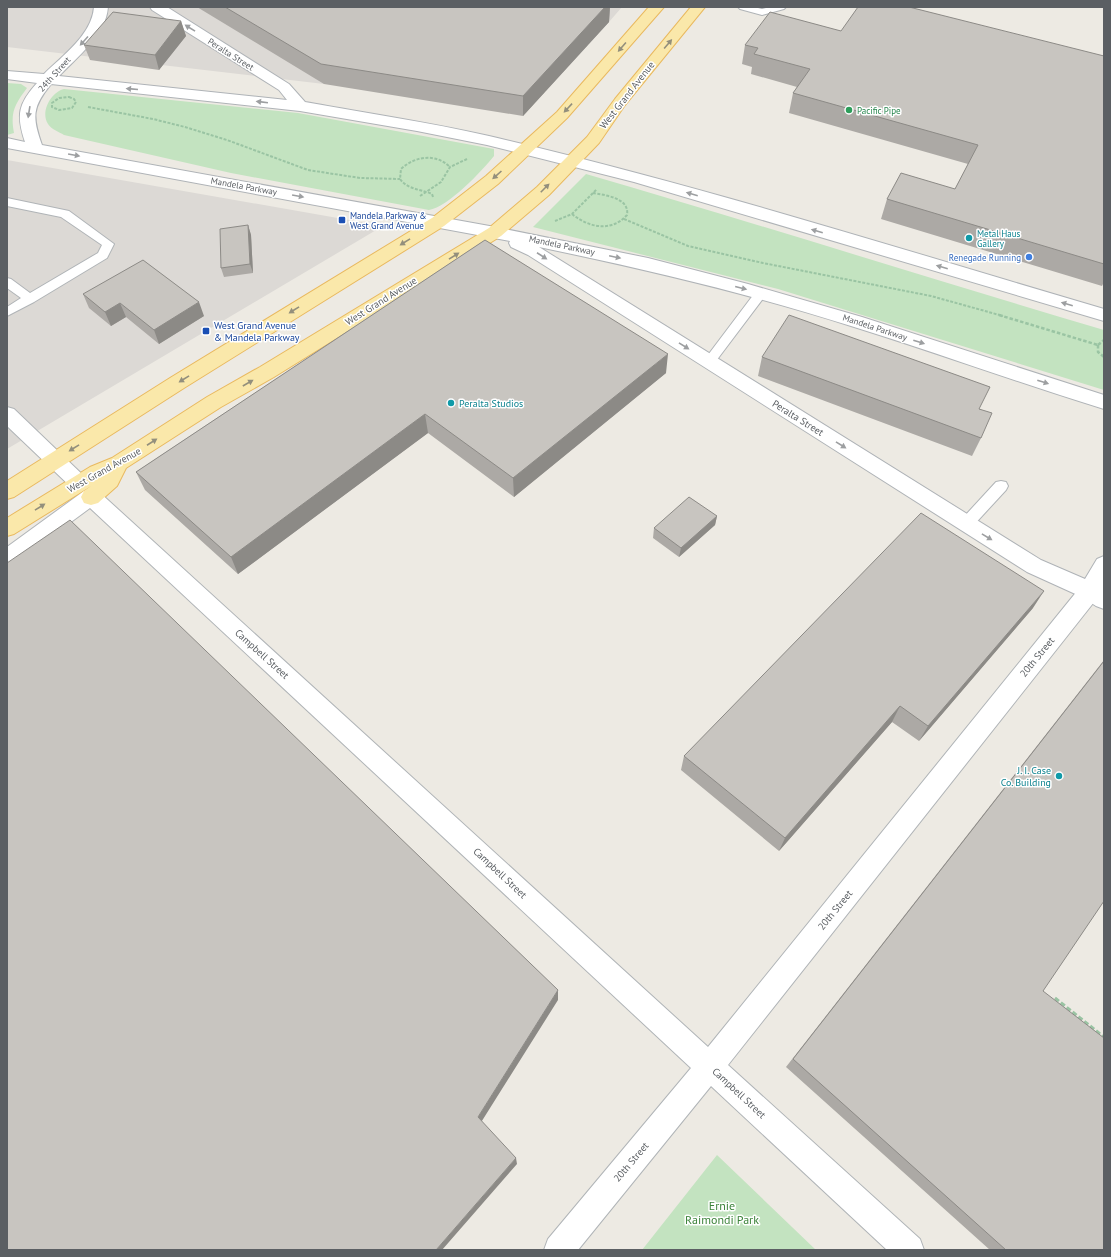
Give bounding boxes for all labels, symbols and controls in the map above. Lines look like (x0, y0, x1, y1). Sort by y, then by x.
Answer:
one-way arrow (184, 24, 196, 31)
street label: Peralta Street (206, 35, 256, 73)
one-way arrow (79, 36, 88, 46)
one-way arrow (663, 38, 672, 49)
one-way arrow (617, 42, 626, 52)
street label: 24th Street (35, 54, 73, 94)
street label: West Grand Avenue (597, 59, 657, 131)
one-way arrow (126, 85, 138, 92)
one-way arrow (256, 99, 268, 105)
one-way arrow (563, 103, 572, 113)
marker: Pacific Pipe (844, 105, 854, 115)
place label: Pacific Pipe (857, 105, 901, 116)
one-way arrow (26, 106, 32, 118)
one-way arrow (68, 152, 80, 158)
one-way arrow (492, 171, 502, 180)
street label: Mandela Parkway (210, 175, 279, 197)
one-way arrow (540, 183, 550, 193)
one-way arrow (686, 191, 698, 197)
one-way arrow (292, 193, 304, 199)
place label: Mandela Parkway & West Grand Avenue (350, 210, 427, 231)
marker: Mandela Parkway & West Grand Avenue (337, 215, 347, 225)
one-way arrow (811, 227, 823, 233)
place label: Metal Haus Gallery (977, 228, 1021, 249)
street label: Mandela Parkway (528, 233, 597, 258)
marker: Metal Haus Gallery (964, 233, 974, 243)
one-way arrow (400, 238, 410, 246)
one-way arrow (449, 252, 459, 260)
one-way arrow (537, 252, 547, 260)
place label: Renegade Running (949, 252, 1021, 263)
marker: Renegade Running (1024, 252, 1034, 262)
one-way arrow (609, 254, 621, 260)
one-way arrow (936, 264, 948, 270)
street label: West Grand Avenue (343, 274, 419, 328)
one-way arrow (736, 285, 748, 291)
one-way arrow (1060, 301, 1072, 307)
one-way arrow (289, 306, 299, 314)
street label: Mandela Parkway (841, 311, 909, 343)
place label: West Grand Avenue & Mandela Parkway (214, 319, 300, 344)
marker: West Grand Avenue & Mandela Parkway (201, 326, 211, 336)
one-way arrow (914, 339, 926, 345)
one-way arrow (679, 342, 689, 350)
one-way arrow (178, 375, 190, 382)
one-way arrow (1037, 379, 1049, 385)
one-way arrow (242, 380, 254, 386)
place label: Peralta Studios (459, 397, 523, 410)
street label: Peralta Street (770, 397, 827, 439)
marker: Peralta Studios (446, 398, 456, 408)
one-way arrow (147, 438, 157, 446)
one-way arrow (835, 442, 847, 449)
street label: West Grand Avenue (65, 444, 143, 496)
one-way arrow (69, 444, 79, 452)
one-way arrow (34, 504, 46, 511)
one-way arrow (982, 533, 992, 541)
street label: Campbell Street (232, 626, 292, 682)
street label: 20th Street (1017, 634, 1058, 680)
place label: J. I. Case Co. Building (1001, 764, 1051, 789)
marker: J. I. Case Co. Building (1054, 771, 1064, 781)
street label: Campbell Street (470, 845, 530, 902)
street label: 20th Street (815, 887, 856, 933)
street label: Campbell Street (709, 1065, 769, 1122)
street label: 20th Street (611, 1139, 652, 1185)
park label: Ernie Raimondi Park (685, 1198, 759, 1227)

